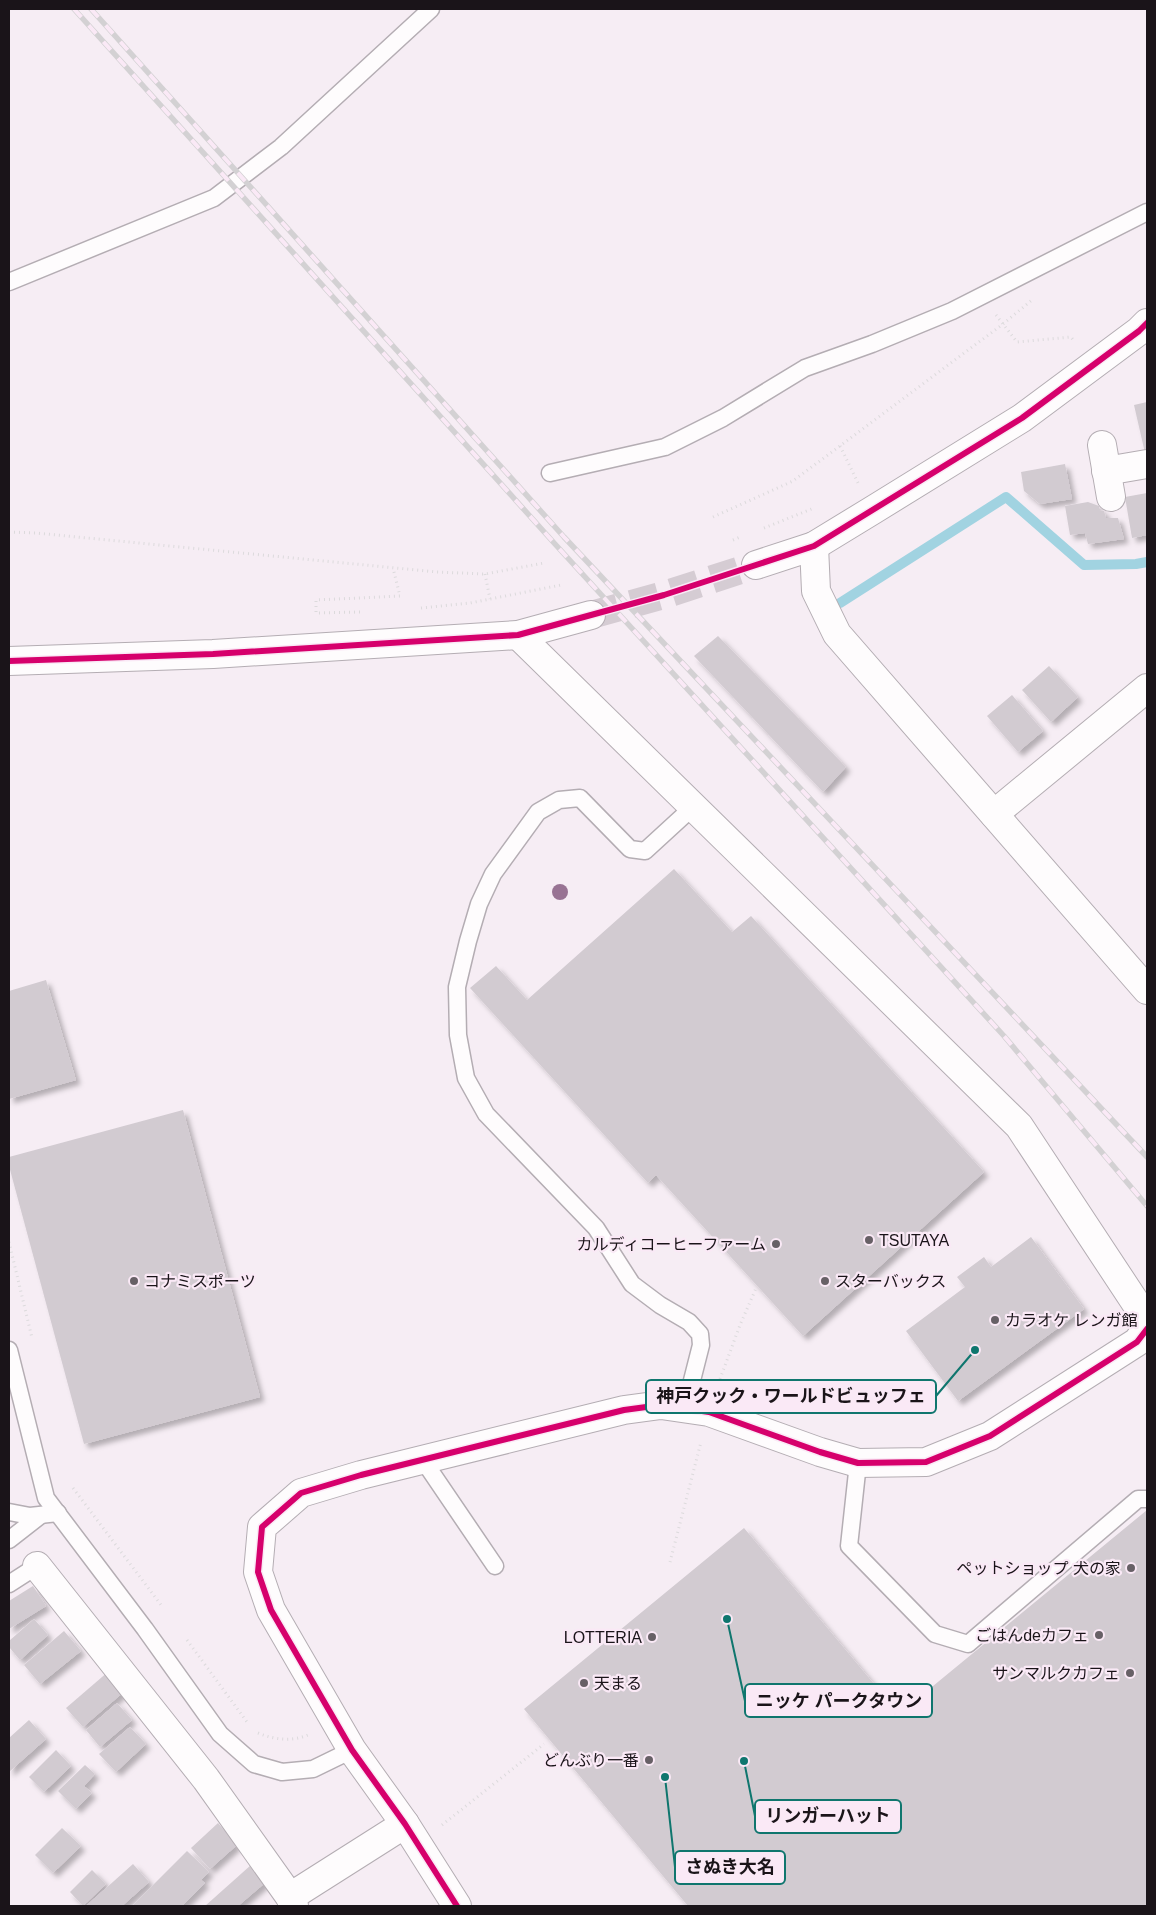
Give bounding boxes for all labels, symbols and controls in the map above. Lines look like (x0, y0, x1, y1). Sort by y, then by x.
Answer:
place label: TSUTAYA (879, 1232, 950, 1249)
marker: TSUTAYA (863, 1234, 875, 1246)
place label: カルディコーヒーファーム (577, 1236, 766, 1253)
marker: カルディコーヒーファーム (770, 1238, 782, 1250)
place label: コナミスポーツ (144, 1273, 256, 1290)
place label: スターバックス (835, 1273, 946, 1290)
marker: コナミスポーツ (128, 1275, 140, 1287)
marker: スターバックス (819, 1275, 831, 1287)
place label: カラオケ レンガ館 (1005, 1312, 1137, 1329)
marker: カラオケ レンガ館 (989, 1314, 1001, 1326)
callout: 神戸クック・ワールドビュッフェ (646, 1380, 936, 1413)
text: 神戸クック・ワールドビュッフェ (656, 1386, 926, 1406)
place label: ペットショップ 犬の家 (957, 1560, 1121, 1577)
marker: ペットショップ 犬の家 (1125, 1562, 1137, 1574)
place label: ごはんdeカフェ (975, 1627, 1089, 1644)
place label: LOTTERIA (564, 1629, 642, 1646)
marker: ごはんdeカフェ (1093, 1629, 1105, 1641)
marker: LOTTERIA (646, 1631, 658, 1643)
place label: サンマルクカフェ (992, 1665, 1120, 1682)
marker: サンマルクカフェ (1124, 1667, 1136, 1679)
place label: 天まる (594, 1675, 642, 1692)
marker: 天まる (578, 1677, 590, 1689)
callout: ニッケ パークタウン (745, 1684, 932, 1717)
text: ニッケ パークタウン (756, 1691, 922, 1711)
place label: どんぶり一番 (543, 1752, 639, 1769)
marker: どんぶり一番 (643, 1754, 655, 1766)
callout: リンガーハット (755, 1800, 901, 1833)
text: リンガーハット (765, 1806, 891, 1826)
callout: さぬき大名 (675, 1851, 785, 1884)
text: さぬき大名 (685, 1857, 775, 1877)

